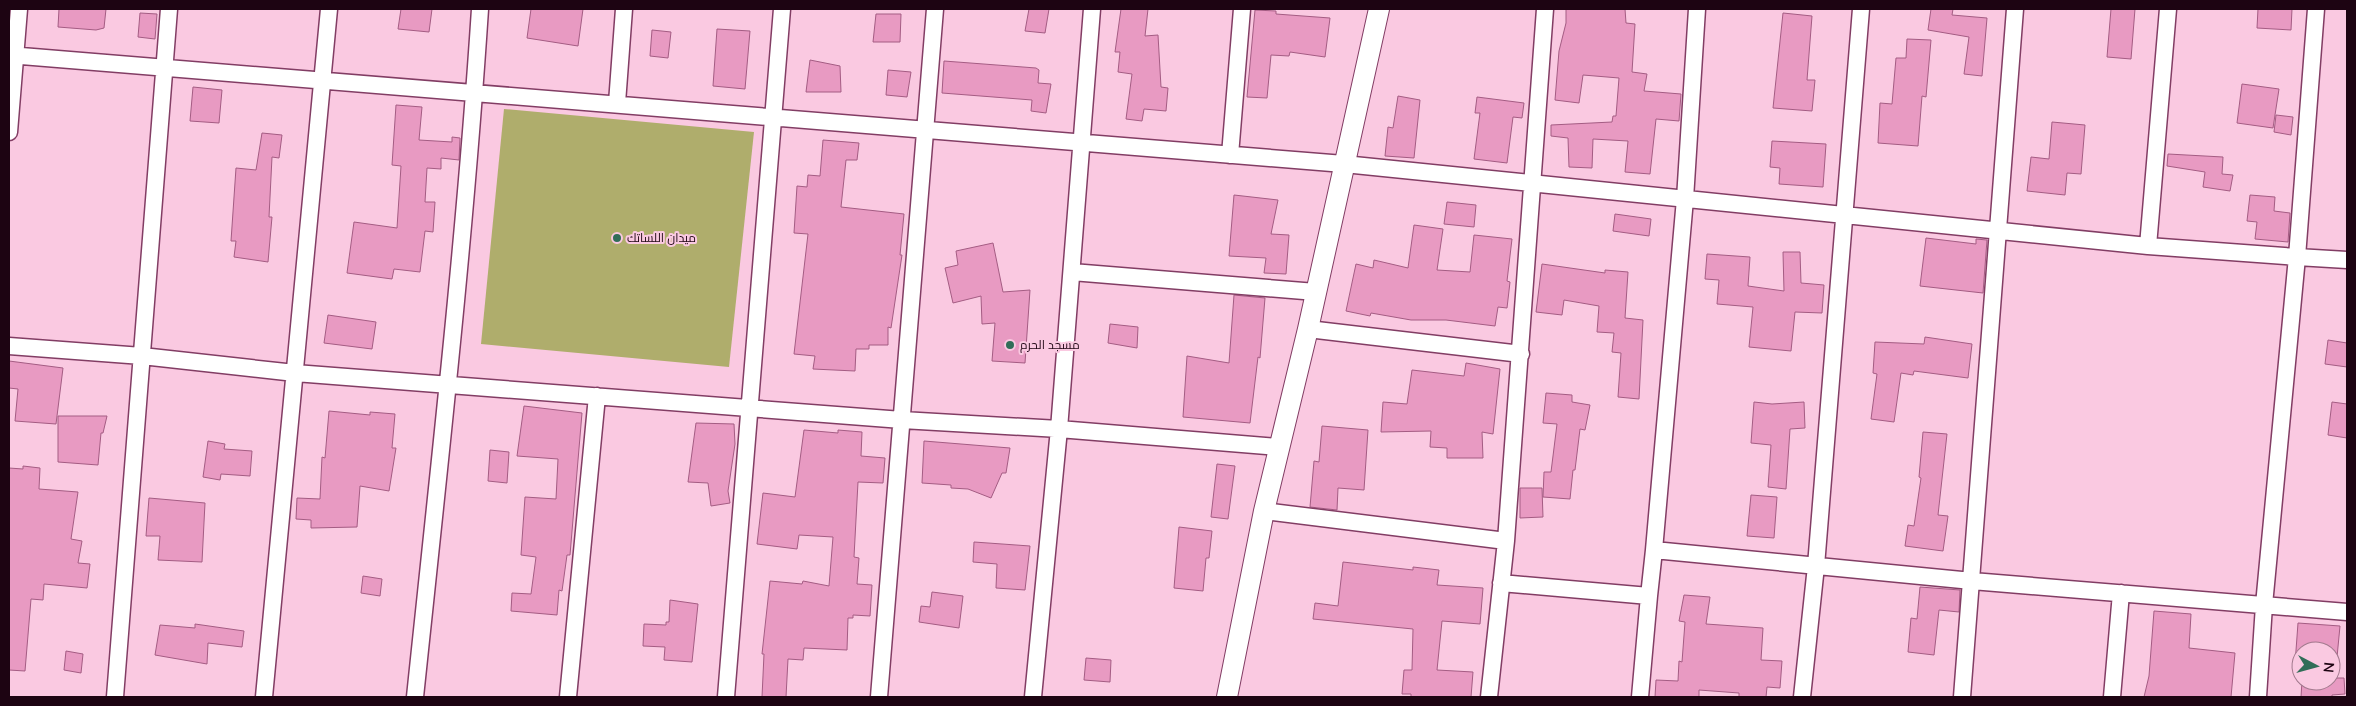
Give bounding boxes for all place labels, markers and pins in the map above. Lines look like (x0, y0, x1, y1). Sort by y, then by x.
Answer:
place label: ميدان اللساتك (627, 230, 696, 246)
marker: ميدان اللساتك (611, 232, 623, 244)
place label: مسجد الحرم (1020, 337, 1080, 353)
marker: مسجد الحرم (1004, 339, 1016, 351)

